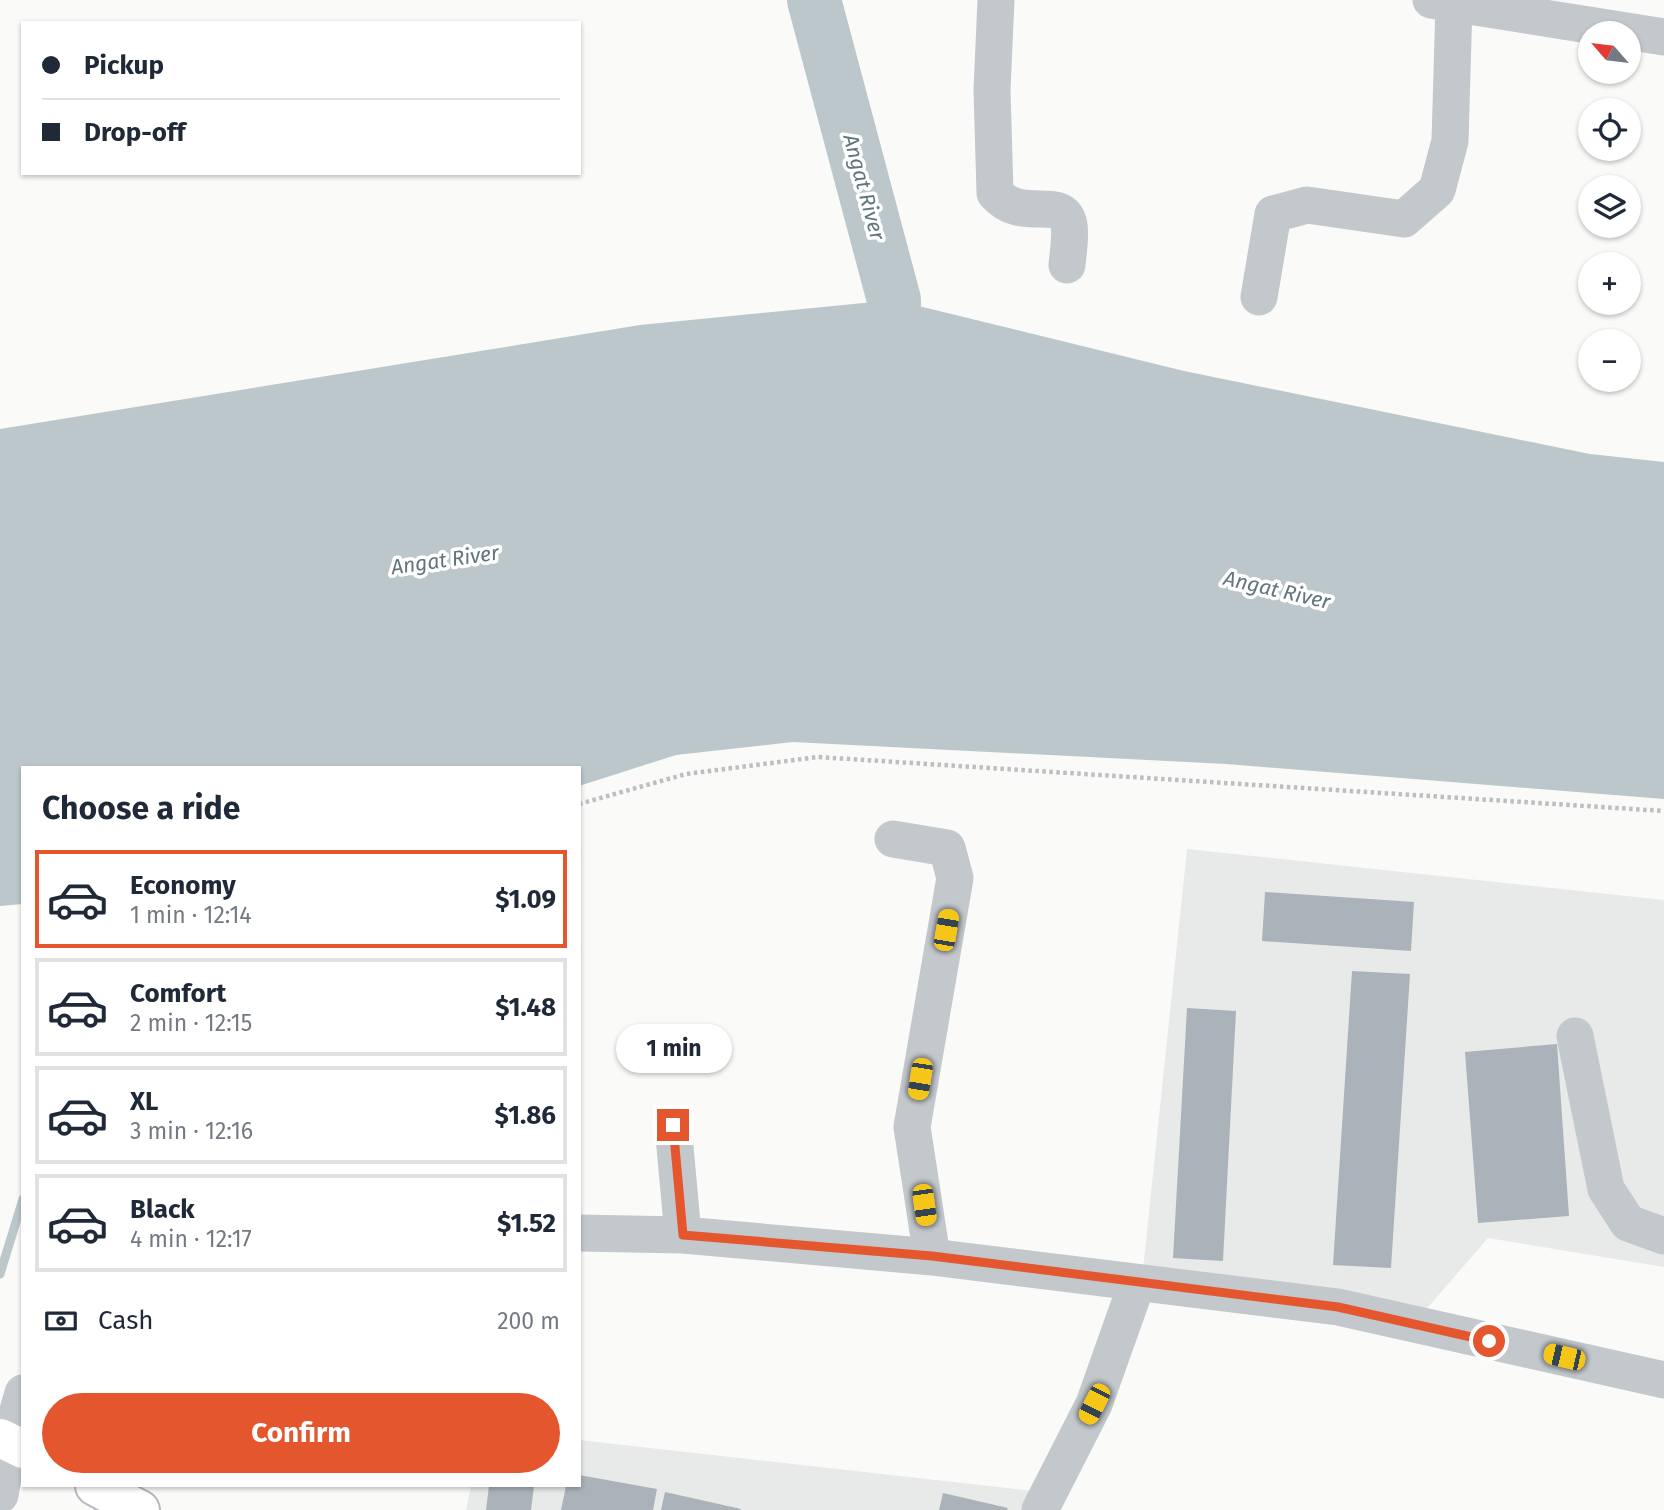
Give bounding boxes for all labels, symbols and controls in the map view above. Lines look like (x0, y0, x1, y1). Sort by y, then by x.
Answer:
north arrow (1578, 21, 1642, 84)
map controls (1578, 21, 1641, 392)
text: Pickup (84, 50, 164, 81)
button: locate (1578, 98, 1641, 161)
text: Drop-off (84, 117, 186, 148)
water label: Angat River (837, 130, 891, 244)
button: layers (1578, 175, 1641, 238)
button: + (1578, 252, 1641, 315)
button: − (1578, 329, 1641, 392)
water label: Angat River (388, 539, 502, 581)
water label: Angat River (1220, 565, 1334, 615)
text: Choose a ride (42, 789, 240, 827)
icon: car (46, 868, 109, 931)
text: Economy (130, 870, 236, 901)
text: $1.09 (495, 884, 556, 915)
text: 1 min · 12:14 (130, 901, 252, 929)
car (933, 907, 960, 953)
icon: car (46, 976, 109, 1039)
text: Comfort (130, 978, 226, 1009)
text: $1.48 (495, 992, 556, 1023)
text: 2 min · 12:15 (130, 1009, 252, 1037)
callout: 1 min (615, 1024, 731, 1072)
text: 1 min (646, 1034, 702, 1062)
car (907, 1057, 934, 1101)
icon: car (46, 1084, 109, 1147)
text: XL (130, 1086, 158, 1117)
text: $1.86 (495, 1100, 556, 1131)
route end (657, 1109, 689, 1141)
text: 3 min · 12:16 (130, 1117, 253, 1145)
car (911, 1183, 938, 1227)
icon: car (46, 1192, 109, 1255)
text: Black (130, 1194, 195, 1225)
text: $1.52 (497, 1208, 556, 1239)
text: 4 min · 12:17 (130, 1225, 252, 1253)
icon: cash (42, 1302, 80, 1340)
text: Cash (98, 1305, 154, 1336)
text: 200 m (497, 1307, 560, 1335)
route start (1473, 1325, 1505, 1357)
car (1542, 1342, 1587, 1372)
car (1076, 1381, 1113, 1427)
button: Confirm (42, 1393, 560, 1473)

